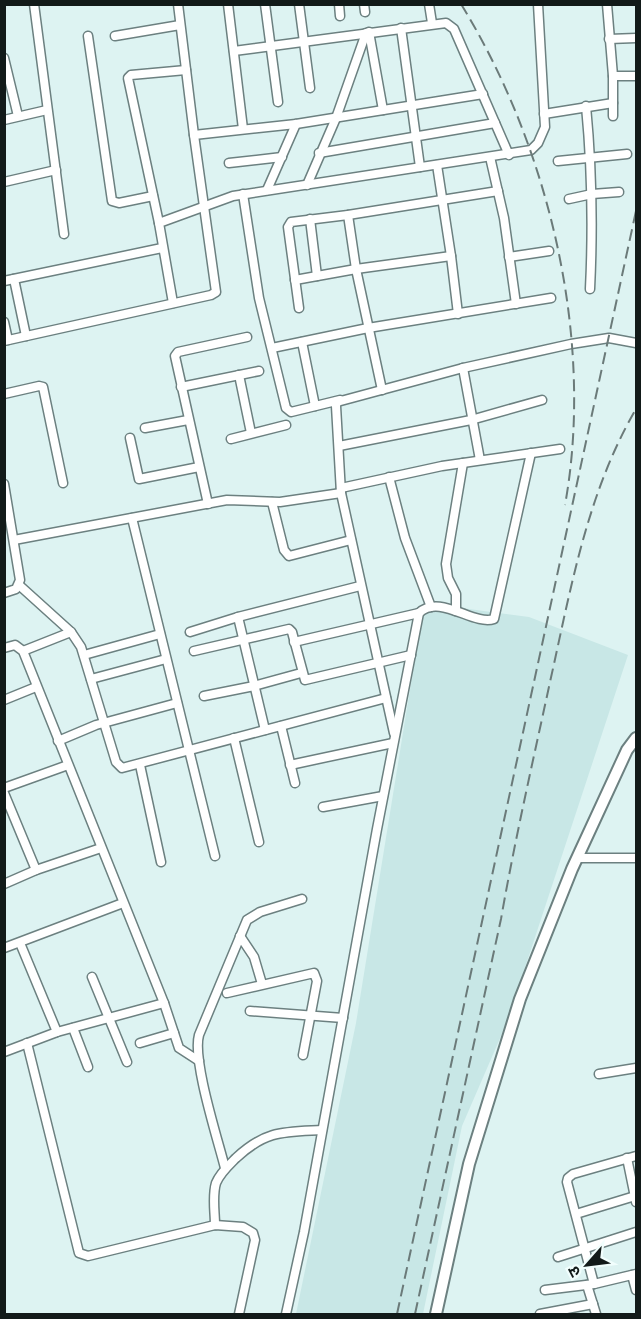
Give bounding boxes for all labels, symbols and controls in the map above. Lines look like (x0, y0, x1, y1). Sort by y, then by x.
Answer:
north arrow (557, 1235, 617, 1295)
text: उ (562, 1263, 585, 1281)

